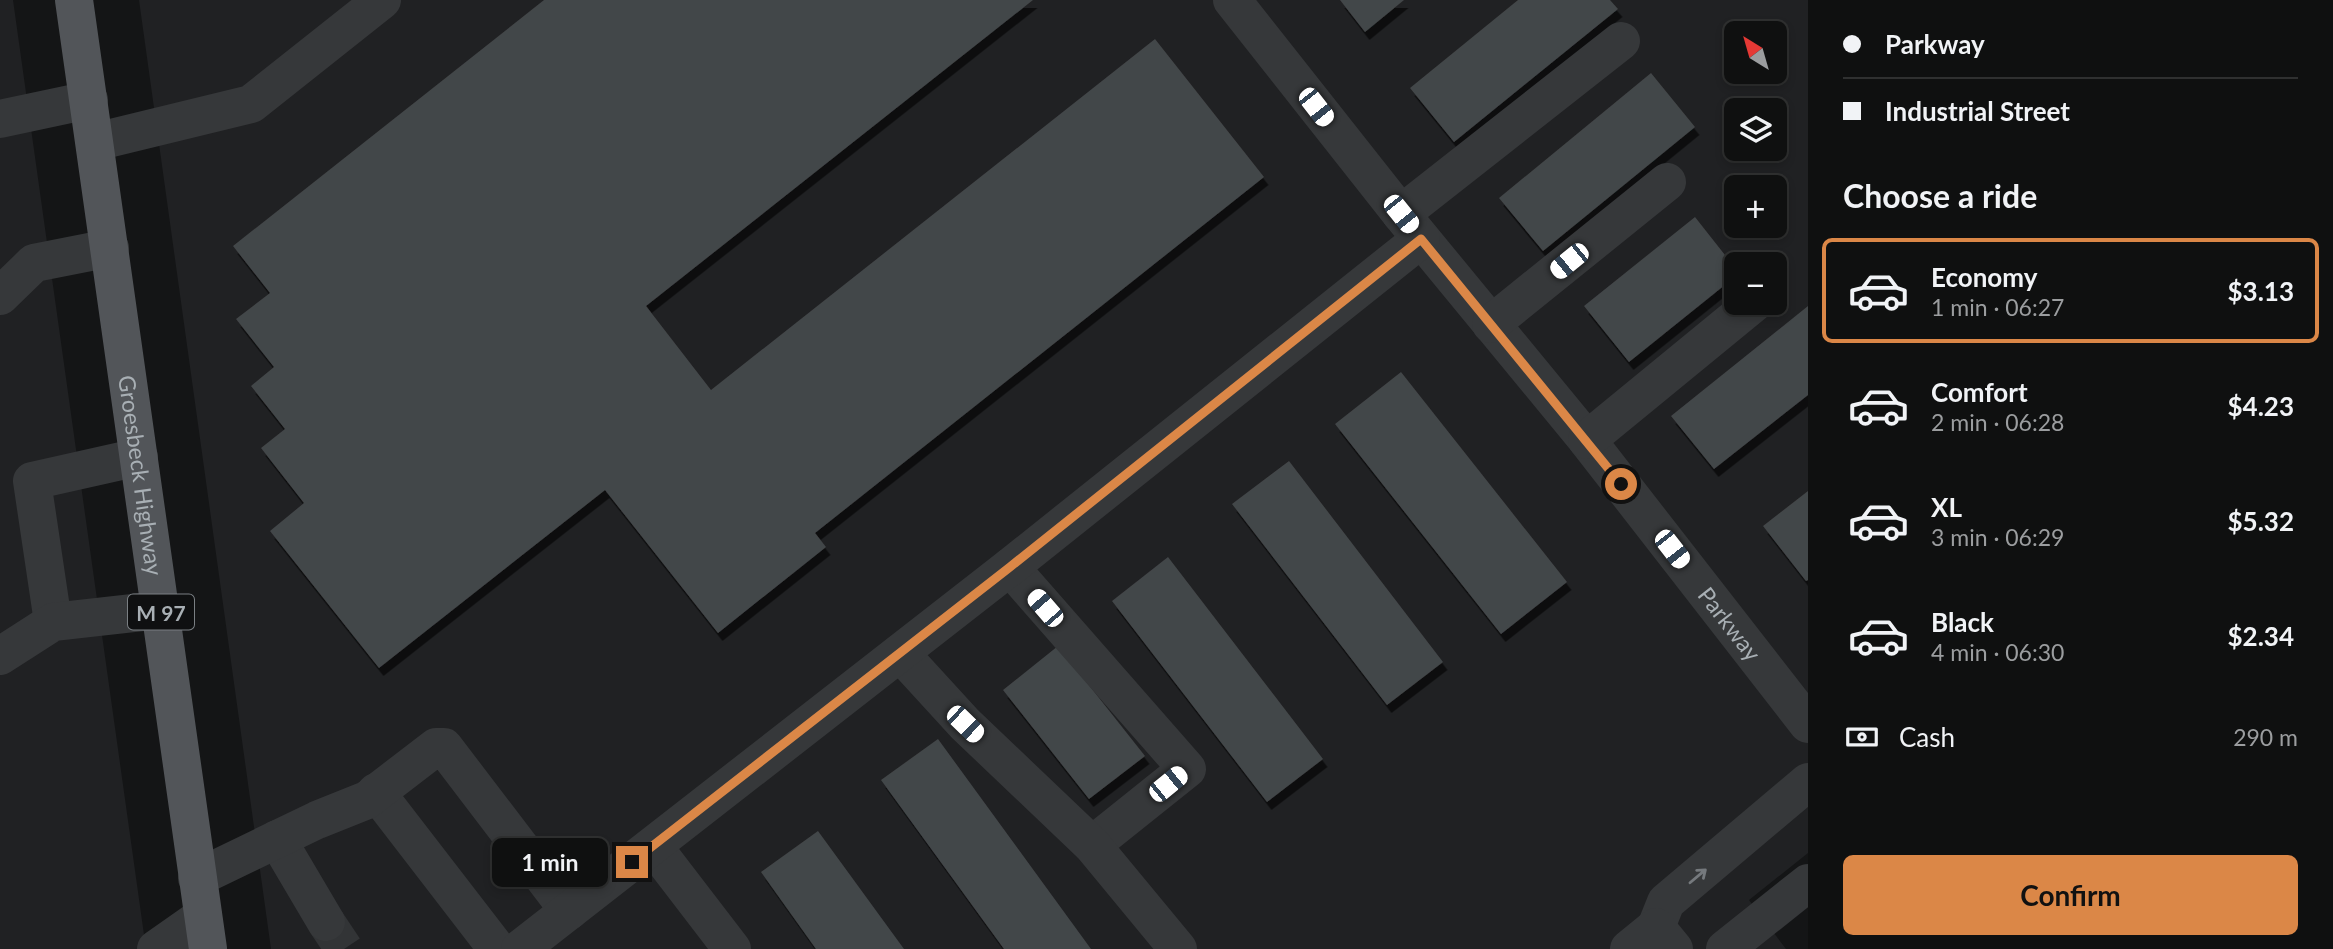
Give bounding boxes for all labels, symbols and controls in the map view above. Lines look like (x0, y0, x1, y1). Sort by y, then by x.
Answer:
north arrow (1724, 21, 1787, 84)
map controls (1724, 21, 1787, 315)
text: Parkway (1885, 28, 1985, 60)
car (1295, 84, 1338, 130)
text: Industrial Street (1885, 95, 2070, 127)
button: layers (1724, 98, 1787, 161)
button: + (1724, 175, 1787, 238)
text: Choose a ride (1843, 176, 2037, 215)
car (1380, 191, 1423, 237)
car (1547, 240, 1592, 282)
button: − (1724, 252, 1787, 315)
icon: car (1847, 259, 1910, 322)
text: Economy (1931, 261, 2037, 293)
text: $3.13 (2228, 275, 2294, 307)
text: 1 min · 06:27 (1931, 293, 2064, 321)
street label: Groesbeck Highway (113, 373, 169, 577)
icon: car (1847, 374, 1910, 437)
text: Comfort (1931, 376, 2028, 408)
text: $4.23 (2228, 390, 2294, 422)
text: 2 min · 06:28 (1931, 408, 2064, 436)
route start (1605, 468, 1637, 500)
icon: car (1847, 489, 1910, 552)
text: XL (1931, 491, 1962, 523)
text: $5.32 (2228, 505, 2294, 537)
text: 3 min · 06:29 (1931, 523, 2064, 551)
car (1651, 526, 1694, 572)
street label: Parkway (1692, 581, 1767, 666)
car (1024, 585, 1067, 631)
road number: M 97 (128, 594, 194, 630)
icon: car (1847, 604, 1910, 667)
text: Black (1931, 606, 1994, 638)
text: $2.34 (2228, 620, 2294, 652)
text: 4 min · 06:30 (1931, 638, 2064, 666)
car (943, 702, 988, 746)
icon: cash (1843, 718, 1881, 756)
text: Cash (1899, 721, 1955, 753)
text: 290 m (2233, 723, 2298, 751)
car (1146, 763, 1191, 805)
callout: 1 min (492, 838, 608, 886)
route end (616, 846, 648, 878)
text: 1 min (521, 848, 579, 876)
button: Confirm (1843, 855, 2298, 935)
one-way arrow (1688, 868, 1706, 883)

